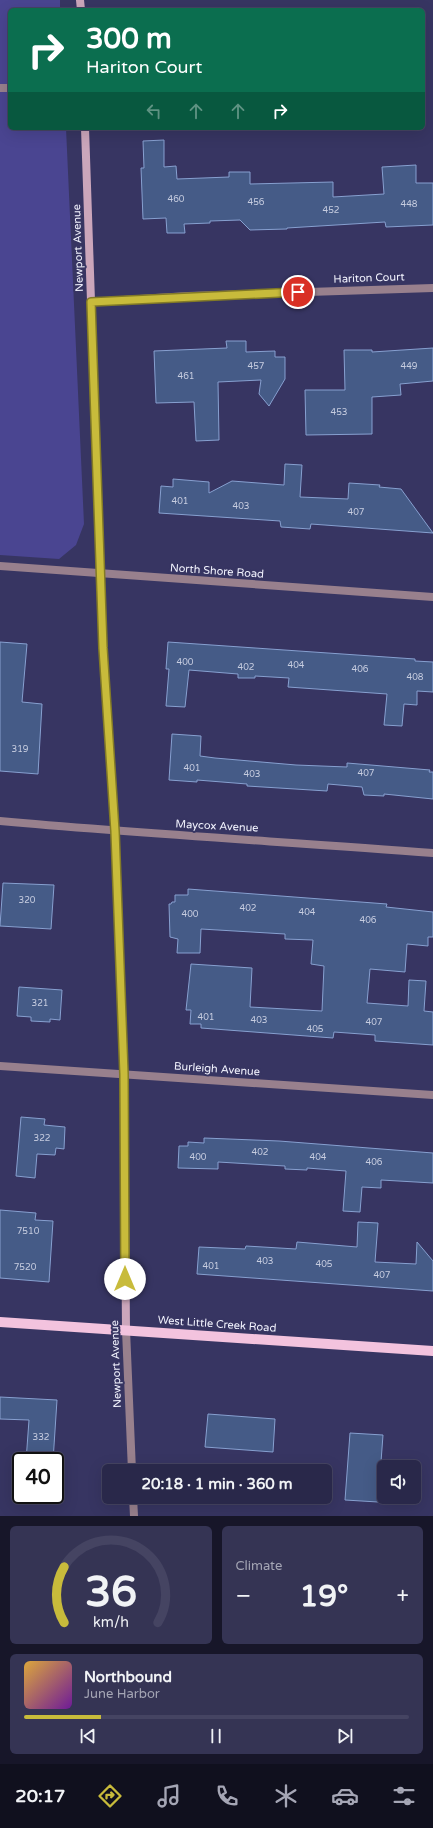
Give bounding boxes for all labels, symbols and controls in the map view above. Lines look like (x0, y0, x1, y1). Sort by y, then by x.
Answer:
text: 300 m (86, 22, 172, 56)
icon: right (20, 24, 72, 76)
text: Hariton Court (86, 56, 202, 78)
icon: left (143, 100, 165, 122)
icon: ahead (185, 100, 207, 122)
icon: ahead (227, 100, 249, 122)
icon: right (269, 100, 291, 122)
house number: 460 (168, 194, 185, 205)
house number: 456 (248, 197, 265, 208)
house number: 448 (401, 199, 418, 210)
street label: Newport Avenue (70, 204, 86, 292)
house number: 452 (323, 205, 339, 216)
street label: Hariton Court (333, 270, 405, 286)
pin (281, 275, 315, 309)
icon: arrive (287, 281, 309, 303)
house number: 457 (248, 361, 265, 372)
house number: 449 (401, 361, 418, 372)
house number: 461 (178, 371, 194, 382)
house number: 453 (331, 407, 347, 418)
house number: 401 (172, 496, 188, 507)
house number: 403 (233, 501, 249, 512)
house number: 407 (348, 507, 365, 518)
street label: North Shore Road (170, 561, 264, 581)
house number: 400 (177, 657, 194, 668)
house number: 404 (288, 660, 305, 671)
house number: 402 (238, 662, 254, 673)
house number: 406 (352, 664, 369, 675)
house number: 408 (407, 672, 424, 683)
house number: 319 (12, 744, 29, 755)
house number: 401 (184, 763, 200, 774)
house number: 407 (358, 768, 375, 779)
house number: 403 (244, 769, 260, 780)
street label: Maycox Avenue (175, 817, 259, 835)
house number: 320 (19, 895, 36, 906)
house number: 402 (240, 903, 256, 914)
house number: 404 (299, 907, 316, 918)
house number: 400 (182, 909, 199, 920)
house number: 406 (360, 915, 377, 926)
house number: 321 (32, 998, 48, 1009)
house number: 401 (198, 1012, 214, 1023)
house number: 403 (251, 1015, 267, 1026)
house number: 407 (366, 1017, 383, 1028)
house number: 405 (307, 1024, 324, 1035)
street label: Burleigh Avenue (174, 1060, 260, 1078)
house number: 322 (34, 1133, 50, 1144)
house number: 402 (252, 1147, 268, 1158)
house number: 400 (190, 1152, 207, 1163)
house number: 404 (310, 1152, 327, 1163)
house number: 406 (366, 1157, 383, 1168)
house number: 7510 (17, 1226, 40, 1237)
house number: 403 (257, 1256, 273, 1267)
position arrow (104, 1258, 146, 1300)
house number: 405 (316, 1259, 333, 1270)
house number: 401 (203, 1261, 219, 1272)
house number: 7520 (14, 1262, 37, 1273)
house number: 407 (374, 1270, 391, 1281)
street label: West Little Creek Road (157, 1313, 277, 1335)
street label: Newport Avenue (108, 1320, 124, 1408)
house number: 332 (33, 1432, 49, 1443)
speed limit sign: 40 (12, 1452, 64, 1504)
map controls (377, 1460, 421, 1504)
button: sound (377, 1460, 421, 1504)
text: 20:18 · 1 min · 360 m (142, 1475, 292, 1493)
text: Climate (236, 1558, 282, 1574)
text: 36 (85, 1568, 137, 1618)
text: 19° (299, 1578, 348, 1615)
text: − (236, 1583, 251, 1609)
text: + (397, 1583, 409, 1609)
text: km/h (93, 1614, 129, 1631)
text: Northbound (84, 1668, 172, 1686)
text: June Harbor (84, 1686, 160, 1702)
icon: previous (77, 1725, 99, 1747)
icon: pause (205, 1725, 227, 1747)
icon: next (334, 1725, 356, 1747)
icon: directions (96, 1782, 124, 1810)
icon: music (155, 1782, 183, 1810)
icon: phone (213, 1782, 241, 1810)
icon: climate (272, 1782, 300, 1810)
icon: car (331, 1782, 359, 1810)
icon: filters (390, 1782, 418, 1810)
text: 20:17 (15, 1785, 65, 1807)

